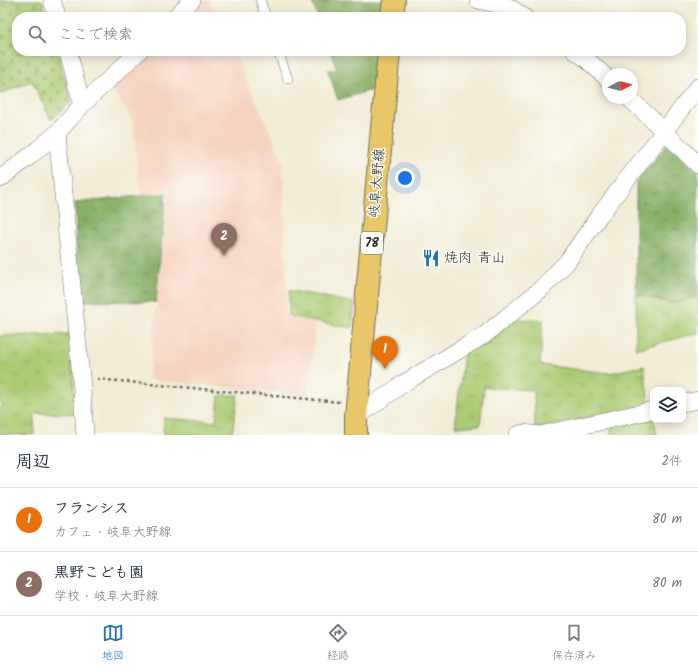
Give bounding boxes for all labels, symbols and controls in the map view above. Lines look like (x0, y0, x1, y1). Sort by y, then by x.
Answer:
search box (12, 12, 686, 56)
icon: search (26, 23, 48, 45)
text: ここで検索 (58, 23, 133, 47)
north arrow (602, 68, 638, 104)
street label: 岐阜大野線 (363, 147, 391, 219)
your location (395, 168, 415, 188)
pin: 2 (211, 223, 237, 256)
road number: 78 (361, 232, 383, 254)
place label: 焼肉 青山 (444, 247, 506, 269)
restaurant icon: 焼肉 青山 (421, 248, 441, 268)
pin: 1 (372, 336, 398, 369)
map controls (650, 387, 686, 423)
button: layers (650, 387, 686, 423)
text: 周辺 (16, 449, 50, 476)
text: 2件 (661, 451, 682, 472)
text: フランシス (54, 497, 129, 521)
text: 1 (27, 509, 31, 530)
text: 80 m (652, 509, 682, 530)
text: カフェ · 岐阜大野線 (54, 522, 172, 543)
text: 黒野こども園 (54, 561, 144, 585)
text: 2 (25, 573, 33, 594)
text: 80 m (652, 573, 682, 594)
text: 学校 · 岐阜大野線 (54, 586, 159, 607)
tab: 地図 (102, 622, 124, 665)
tab: 経路 (327, 622, 349, 665)
tab: 保存済み (552, 622, 596, 665)

